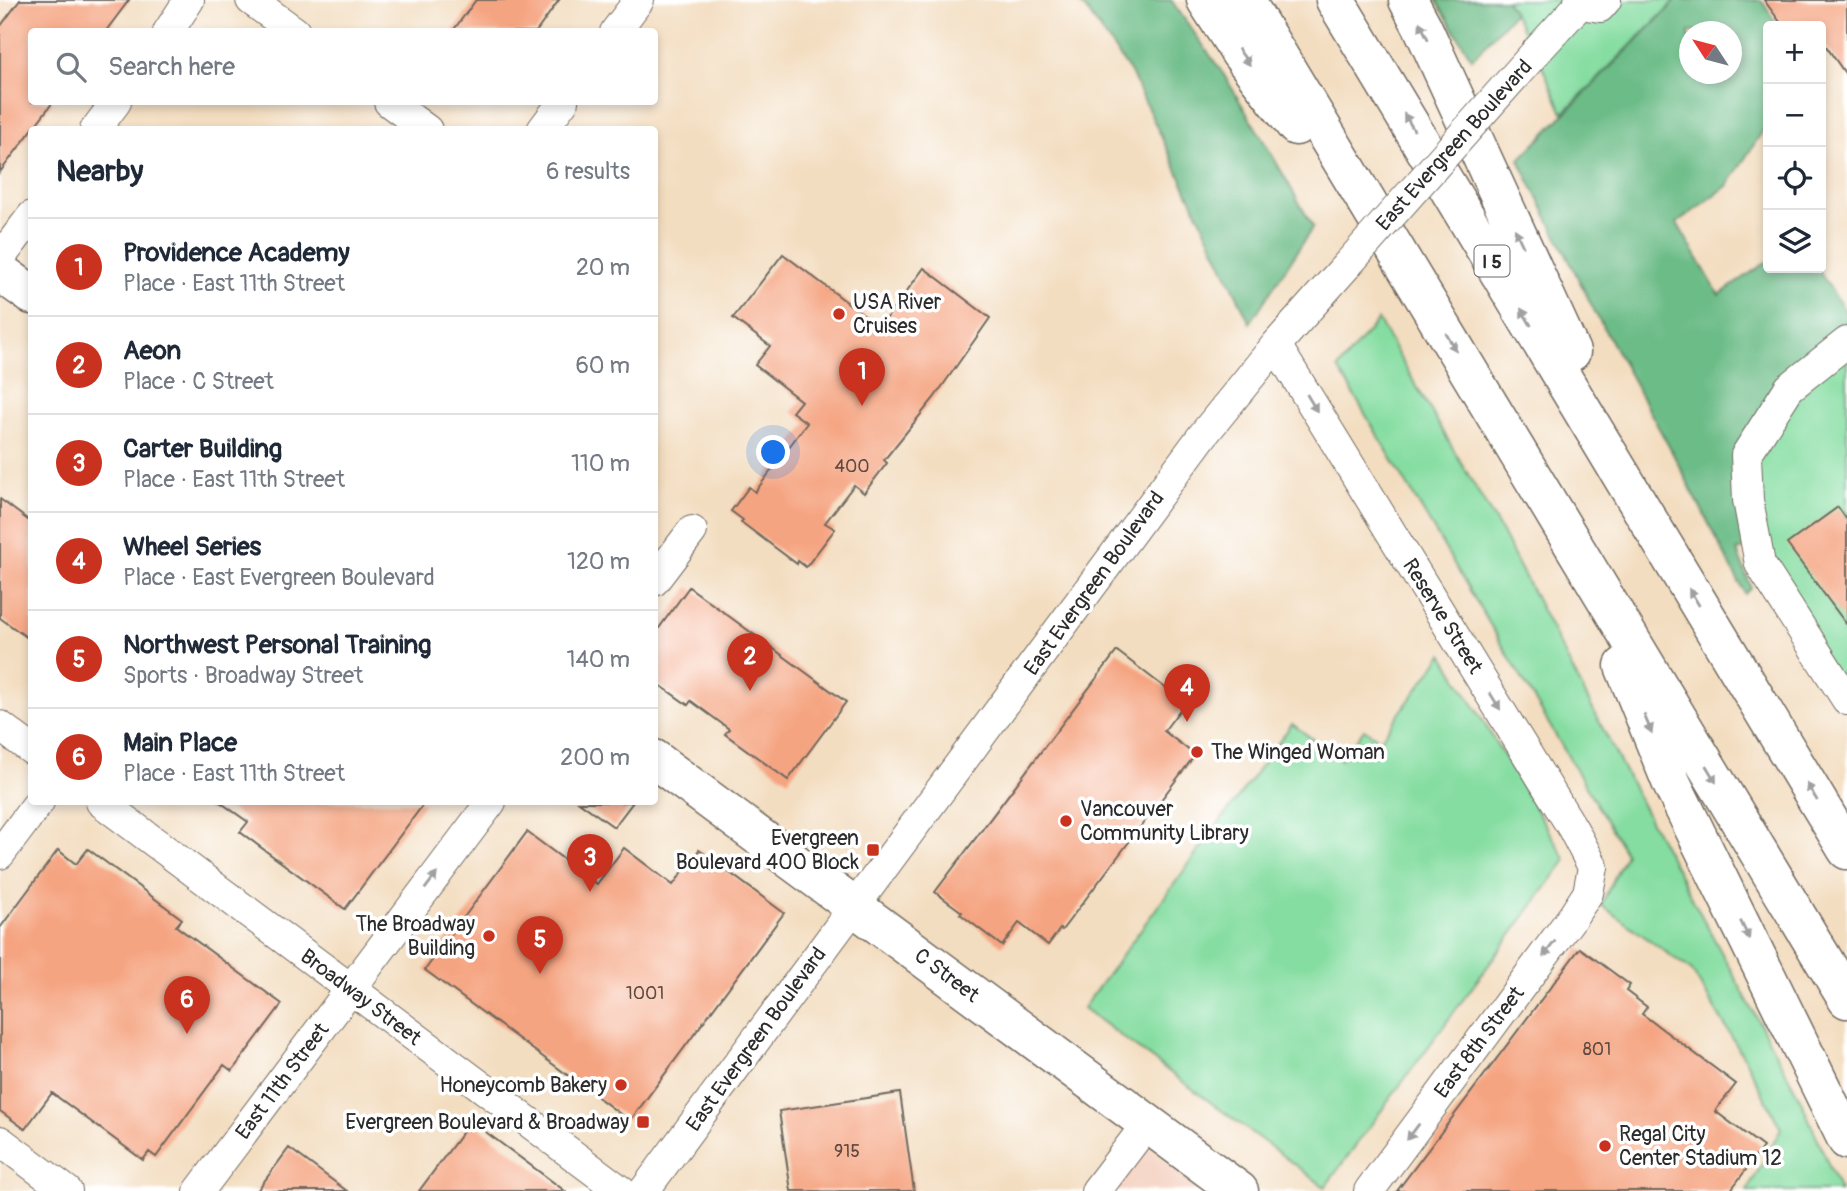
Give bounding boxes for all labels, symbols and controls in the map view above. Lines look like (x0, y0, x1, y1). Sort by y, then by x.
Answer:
one-way arrow (1418, 21, 1430, 41)
north arrow (1679, 21, 1742, 84)
map controls (1763, 21, 1826, 273)
button: + (1763, 21, 1826, 84)
search box (28, 28, 658, 105)
icon: search (52, 48, 90, 86)
one-way arrow (1237, 48, 1251, 66)
text: Search here (108, 51, 235, 83)
street label: East Evergreen Boulevard (1370, 54, 1538, 237)
button: − (1763, 84, 1826, 147)
one-way arrow (1402, 113, 1415, 132)
button: locate (1763, 147, 1826, 210)
text: Nearby (56, 153, 143, 190)
text: 6 results (546, 157, 630, 186)
button: layers (1763, 210, 1826, 273)
one-way arrow (1513, 228, 1525, 248)
text: Providence Academy (123, 237, 350, 269)
road number: I 5 (1474, 246, 1510, 276)
text: 1 (75, 253, 84, 282)
text: 20 m (576, 253, 630, 282)
text: Place · East 11th Street (123, 269, 345, 298)
place label: USA River Cruises (853, 289, 942, 340)
marker: USA River Cruises (831, 306, 847, 322)
one-way arrow (1520, 308, 1532, 327)
one-way arrow (1445, 333, 1457, 352)
text: Aeon (123, 335, 181, 367)
pin: 1 (839, 348, 885, 406)
text: 2 (73, 351, 85, 380)
text: 60 m (575, 351, 630, 380)
text: Place · C Street (123, 367, 274, 396)
one-way arrow (1306, 393, 1318, 412)
text: Carter Building (123, 433, 282, 465)
your location (756, 435, 790, 469)
text: 3 (73, 449, 85, 478)
text: 110 m (571, 449, 630, 478)
house number: 400 (834, 455, 870, 478)
text: Place · East 11th Street (123, 465, 345, 494)
street label: East Evergreen Boulevard (1018, 486, 1170, 681)
text: Wheel Series (123, 531, 261, 563)
text: 4 (72, 547, 86, 576)
text: 120 m (567, 547, 630, 576)
street label: Reserve Street (1396, 554, 1489, 679)
text: Place · East Evergreen Boulevard (123, 563, 435, 592)
one-way arrow (1688, 587, 1701, 606)
text: Northwest Personal Training (123, 629, 431, 661)
pin: 2 (727, 633, 773, 691)
text: 5 (73, 645, 85, 674)
text: 140 m (567, 645, 630, 674)
text: Sports · Broadway Street (123, 661, 363, 690)
pin: 4 (1164, 664, 1210, 722)
one-way arrow (1488, 692, 1501, 711)
one-way arrow (1642, 714, 1653, 735)
text: Main Place (123, 727, 237, 759)
place label: The Winged Woman (1211, 739, 1385, 766)
text: 6 (72, 743, 86, 772)
text: 200 m (560, 743, 630, 772)
marker: The Winged Woman (1189, 744, 1205, 760)
text: Place · East 11th Street (123, 759, 345, 788)
one-way arrow (1705, 765, 1718, 784)
one-way arrow (1805, 782, 1818, 801)
place label: Vancouver Community Library (1080, 796, 1249, 847)
marker: Vancouver Community Library (1058, 813, 1074, 829)
place label: Evergreen Boulevard 400 Block (676, 825, 859, 876)
pin: 3 (567, 834, 613, 892)
marker: Evergreen Boulevard 400 Block (865, 842, 881, 858)
one-way arrow (424, 873, 439, 891)
place label: The Broadway Building (355, 911, 475, 962)
pin: 5 (517, 916, 563, 974)
one-way arrow (1739, 920, 1750, 940)
marker: The Broadway Building (481, 928, 497, 944)
one-way arrow (1542, 940, 1556, 958)
street label: East Evergreen Boulevard (680, 942, 832, 1137)
street label: C Street (909, 942, 985, 1009)
street label: Broadway Street (295, 943, 427, 1052)
pin: 6 (164, 976, 210, 1034)
street label: East 8th Street (1428, 980, 1531, 1104)
house number: 1001 (626, 982, 664, 1005)
street label: East 11th Street (230, 1017, 335, 1145)
house number: 801 (1583, 1038, 1611, 1061)
place label: Honeycomb Bakery (439, 1072, 607, 1099)
marker: Honeycomb Bakery (613, 1077, 629, 1093)
place label: Evergreen Boulevard & Broadway (345, 1109, 629, 1136)
marker: Evergreen Boulevard & Broadway (635, 1114, 651, 1130)
place label: Regal City Center Stadium 12 (1619, 1121, 1782, 1172)
one-way arrow (1406, 1122, 1421, 1140)
marker: Regal City Center Stadium 12 (1597, 1138, 1613, 1154)
house number: 915 (834, 1140, 860, 1163)

